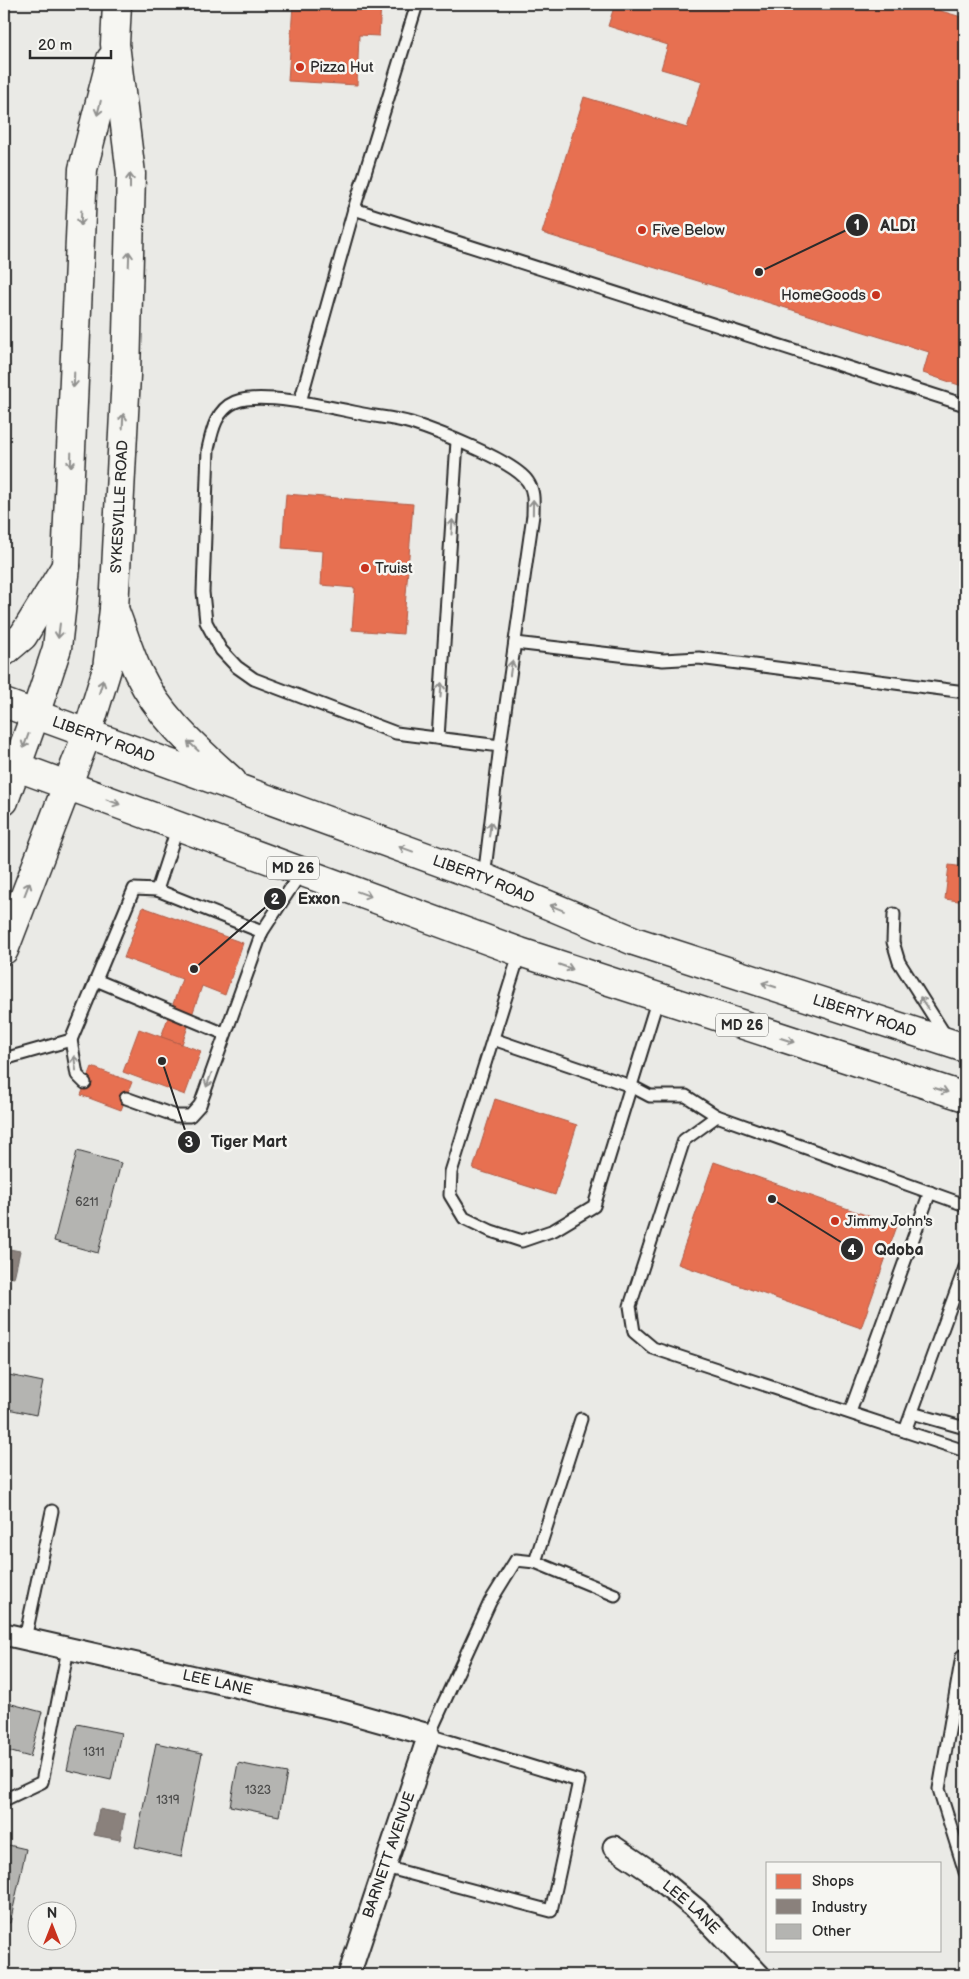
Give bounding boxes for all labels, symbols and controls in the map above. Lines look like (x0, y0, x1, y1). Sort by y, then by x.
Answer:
scale bar (30, 28, 111, 60)
text: 20 m (38, 36, 72, 55)
place label: Pizza Hut (310, 58, 374, 77)
marker: Pizza Hut (294, 61, 306, 73)
one-way arrow (94, 99, 103, 115)
one-way arrow (125, 173, 135, 190)
one-way arrow (77, 210, 86, 226)
callout: ALDI (845, 210, 926, 241)
text: 1 (854, 216, 860, 235)
text: ALDI (879, 217, 916, 236)
place label: Five Below (652, 221, 725, 240)
marker: Five Below (636, 224, 648, 236)
one-way arrow (125, 251, 134, 267)
place label: HomeGoods (781, 286, 867, 305)
marker: HomeGoods (870, 289, 882, 301)
one-way arrow (70, 372, 79, 388)
one-way arrow (119, 413, 128, 429)
street label: SYKESVILLE ROAD (106, 439, 132, 574)
one-way arrow (66, 452, 75, 468)
one-way arrow (528, 499, 538, 516)
one-way arrow (447, 520, 456, 536)
place label: Truist (375, 559, 413, 578)
marker: Truist (359, 562, 371, 574)
one-way arrow (54, 623, 64, 639)
one-way arrow (507, 661, 517, 677)
one-way arrow (97, 679, 107, 695)
one-way arrow (437, 682, 446, 698)
street label: LIBERTY ROAD (50, 712, 158, 767)
one-way arrow (21, 733, 30, 748)
one-way arrow (187, 740, 200, 752)
one-way arrow (105, 798, 120, 807)
one-way arrow (485, 822, 495, 838)
one-way arrow (398, 844, 414, 853)
street label: LIBERTY ROAD (430, 851, 537, 908)
road number: MD 26 (267, 856, 319, 880)
one-way arrow (24, 881, 33, 896)
callout: Exxon (263, 883, 350, 914)
text: 2 (271, 890, 280, 909)
text: Exxon (298, 890, 340, 909)
one-way arrow (356, 890, 371, 899)
one-way arrow (550, 903, 565, 913)
one-way arrow (558, 963, 573, 972)
one-way arrow (761, 979, 777, 989)
street label: LIBERTY ROAD (810, 990, 919, 1041)
one-way arrow (918, 996, 929, 1010)
road number: MD 26 (716, 1014, 768, 1036)
one-way arrow (778, 1035, 794, 1045)
one-way arrow (70, 1056, 80, 1072)
one-way arrow (204, 1072, 213, 1087)
one-way arrow (933, 1085, 949, 1095)
callout: Tiger Mart (176, 1126, 297, 1157)
text: 3 (185, 1133, 194, 1152)
text: Tiger Mart (211, 1133, 288, 1152)
house number: 6211 (75, 1195, 99, 1210)
place label: Jimmy John's (845, 1212, 933, 1231)
marker: Jimmy John's (829, 1215, 841, 1227)
callout: Qdoba (839, 1234, 933, 1265)
text: 4 (848, 1241, 857, 1260)
text: Qdoba (874, 1241, 924, 1260)
street label: LEE LANE (181, 1665, 255, 1699)
house number: 1311 (83, 1745, 105, 1760)
house number: 1323 (245, 1783, 271, 1798)
street label: BARNETT AVENUE (358, 1789, 420, 1921)
house number: 1319 (156, 1793, 180, 1808)
legend (766, 1862, 942, 1952)
text: Shops (812, 1872, 855, 1891)
street label: LEE LANE (659, 1876, 724, 1938)
text: Industry (812, 1898, 867, 1917)
north arrow (28, 1902, 78, 1952)
text: N (47, 1905, 57, 1922)
text: Other (812, 1922, 851, 1941)

